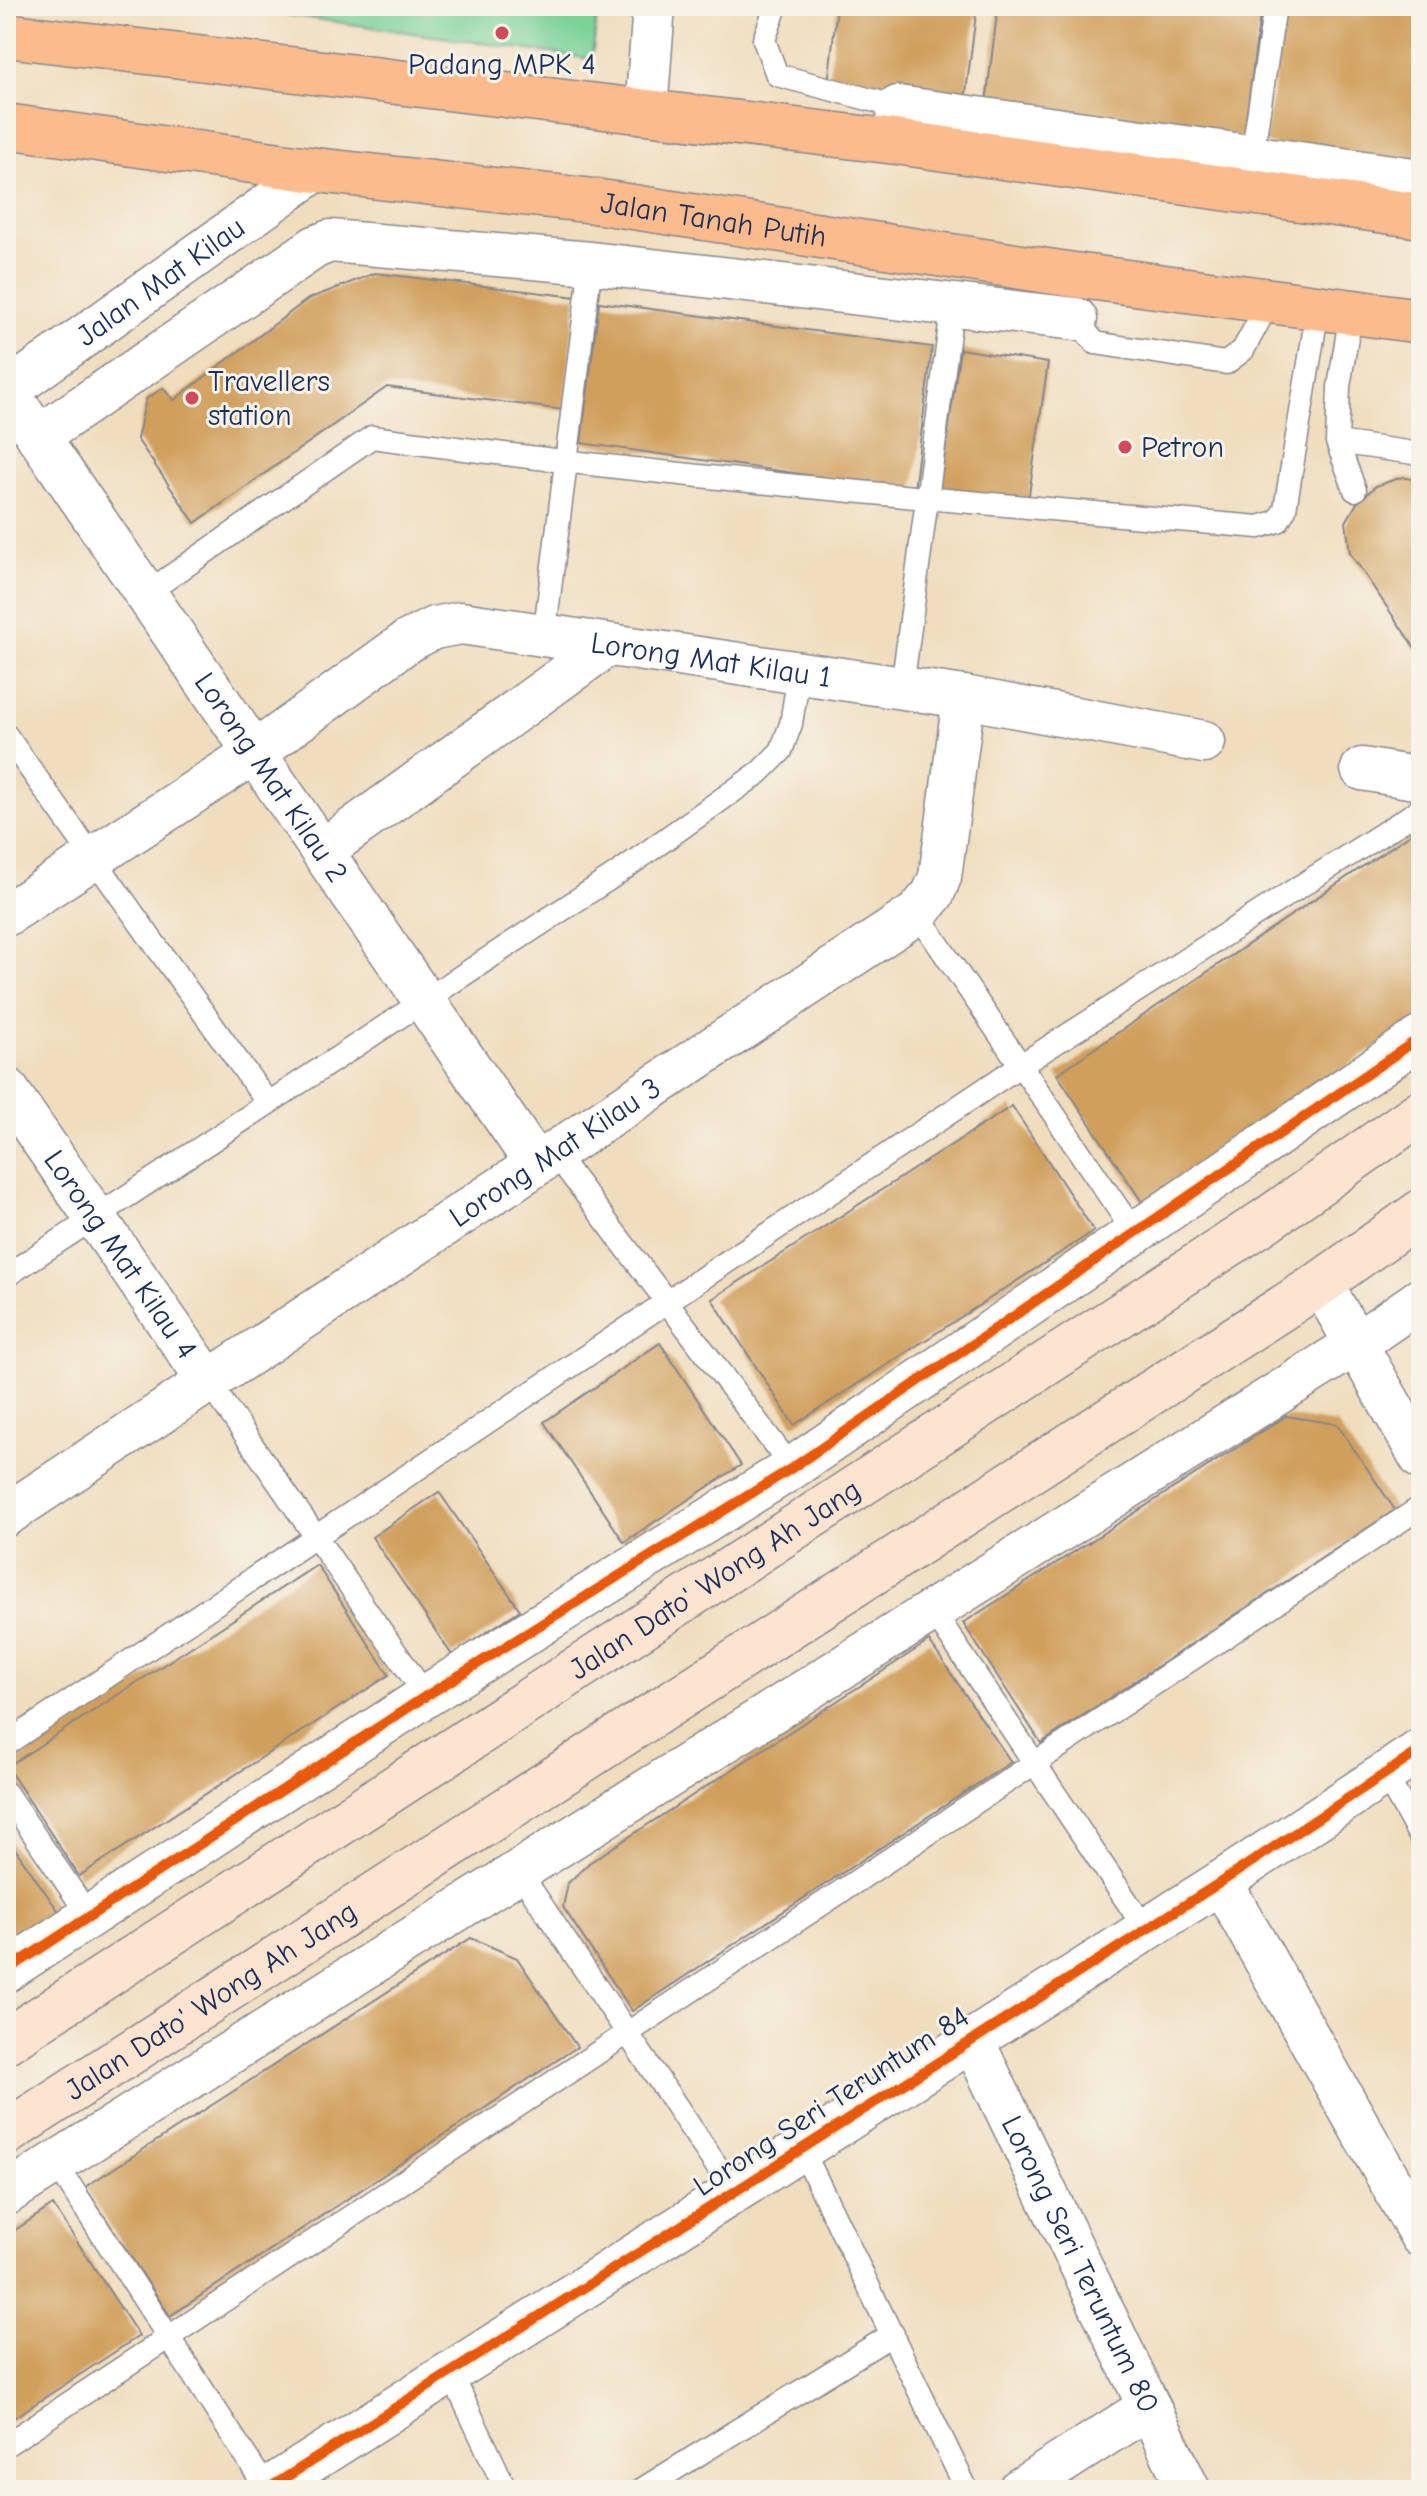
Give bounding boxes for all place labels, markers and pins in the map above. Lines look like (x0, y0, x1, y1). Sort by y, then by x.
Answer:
marker: Padang MPK 4 (493, 24, 511, 42)
place label: Padang MPK 4 (408, 47, 596, 82)
place label: Travellers station (208, 364, 330, 433)
marker: Travellers station (183, 389, 201, 407)
place label: Petron (1141, 430, 1224, 465)
marker: Petron (1116, 438, 1134, 456)

